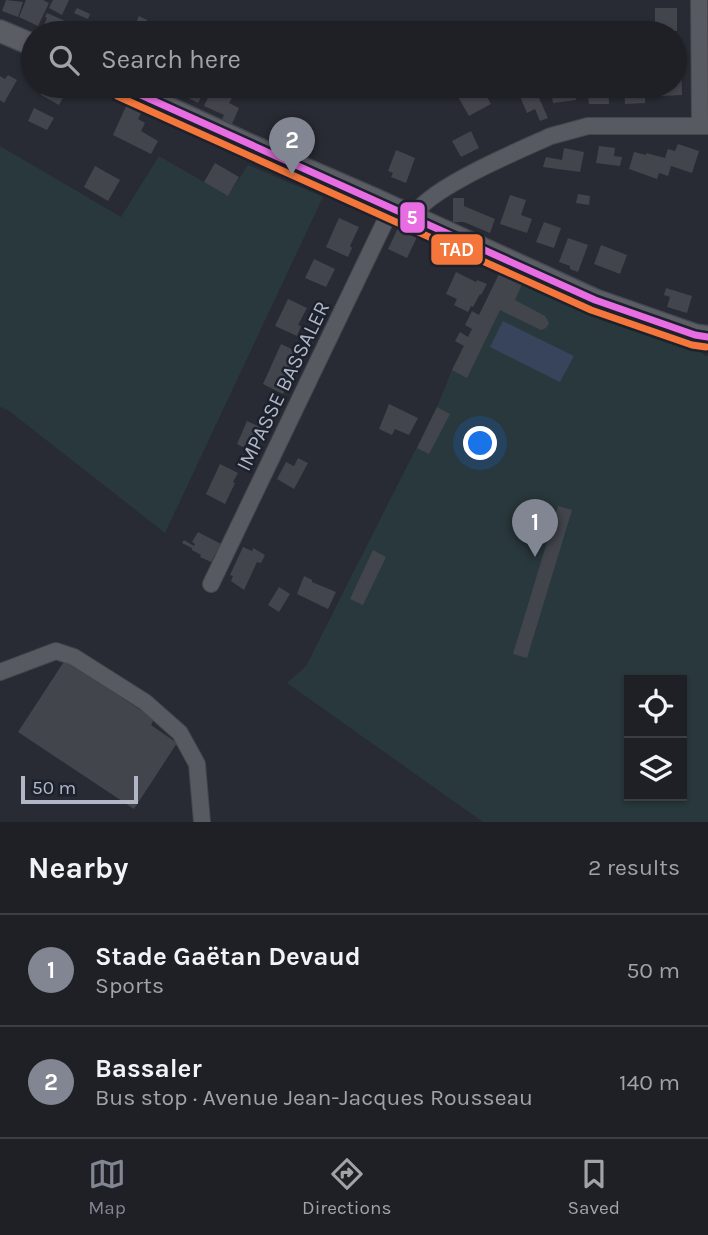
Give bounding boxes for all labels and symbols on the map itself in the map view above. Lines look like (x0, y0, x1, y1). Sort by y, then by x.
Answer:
pin: 2 (269, 117, 315, 175)
line badge: 5 (399, 201, 426, 234)
text: 5 (406, 207, 418, 229)
line badge: TAD (430, 233, 484, 266)
text: TAD (440, 239, 474, 261)
street label: IMPASSE BASSALER (231, 297, 335, 475)
your location (463, 426, 497, 460)
pin: 1 (512, 499, 558, 557)
scale bar (21, 773, 138, 805)

